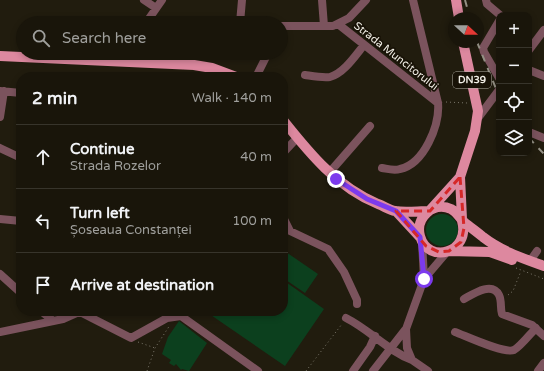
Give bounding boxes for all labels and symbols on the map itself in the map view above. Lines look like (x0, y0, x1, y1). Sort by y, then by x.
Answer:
north arrow (448, 12, 484, 48)
street label: Strada Muncitorului (351, 19, 441, 93)
road number: DN39 (453, 72, 491, 88)
route end (327, 170, 345, 188)
route start (415, 270, 433, 288)

